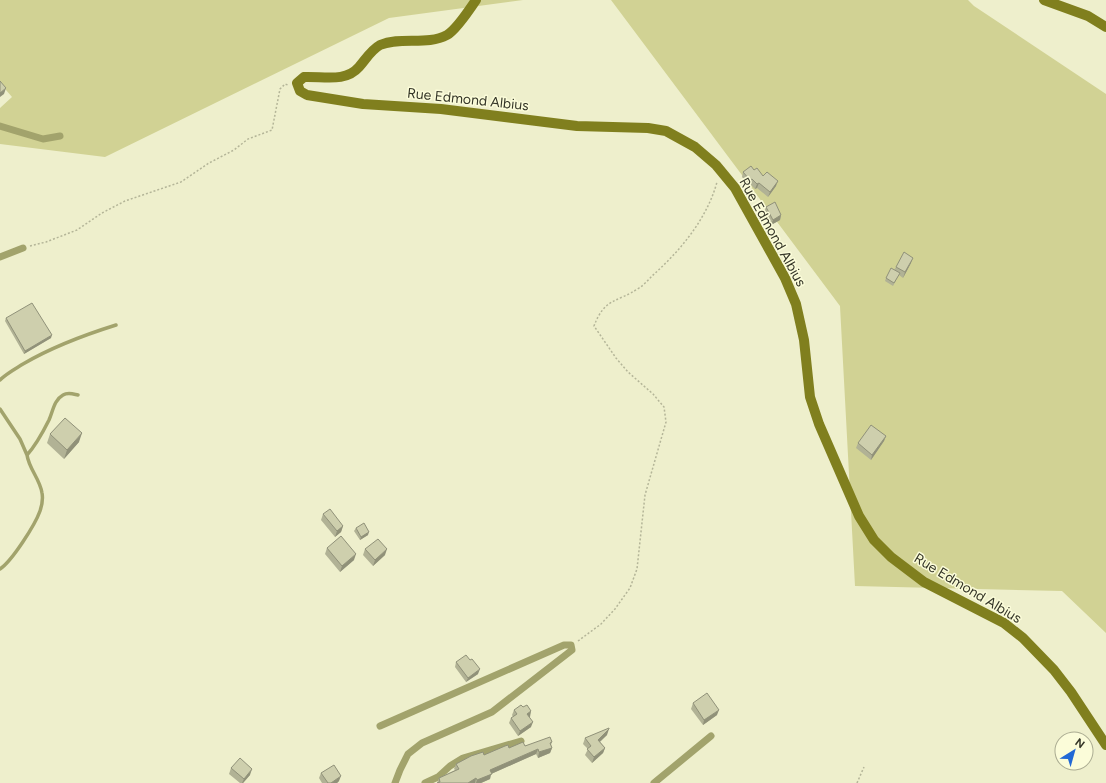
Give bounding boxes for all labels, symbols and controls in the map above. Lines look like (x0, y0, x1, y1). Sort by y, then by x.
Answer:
street label: Rue Edmond Albius (406, 85, 530, 114)
street label: Rue Edmond Albius (736, 175, 810, 290)
street label: Rue Edmond Albius (911, 550, 1024, 627)
north arrow (1054, 731, 1094, 771)
text: N (1072, 736, 1087, 751)

